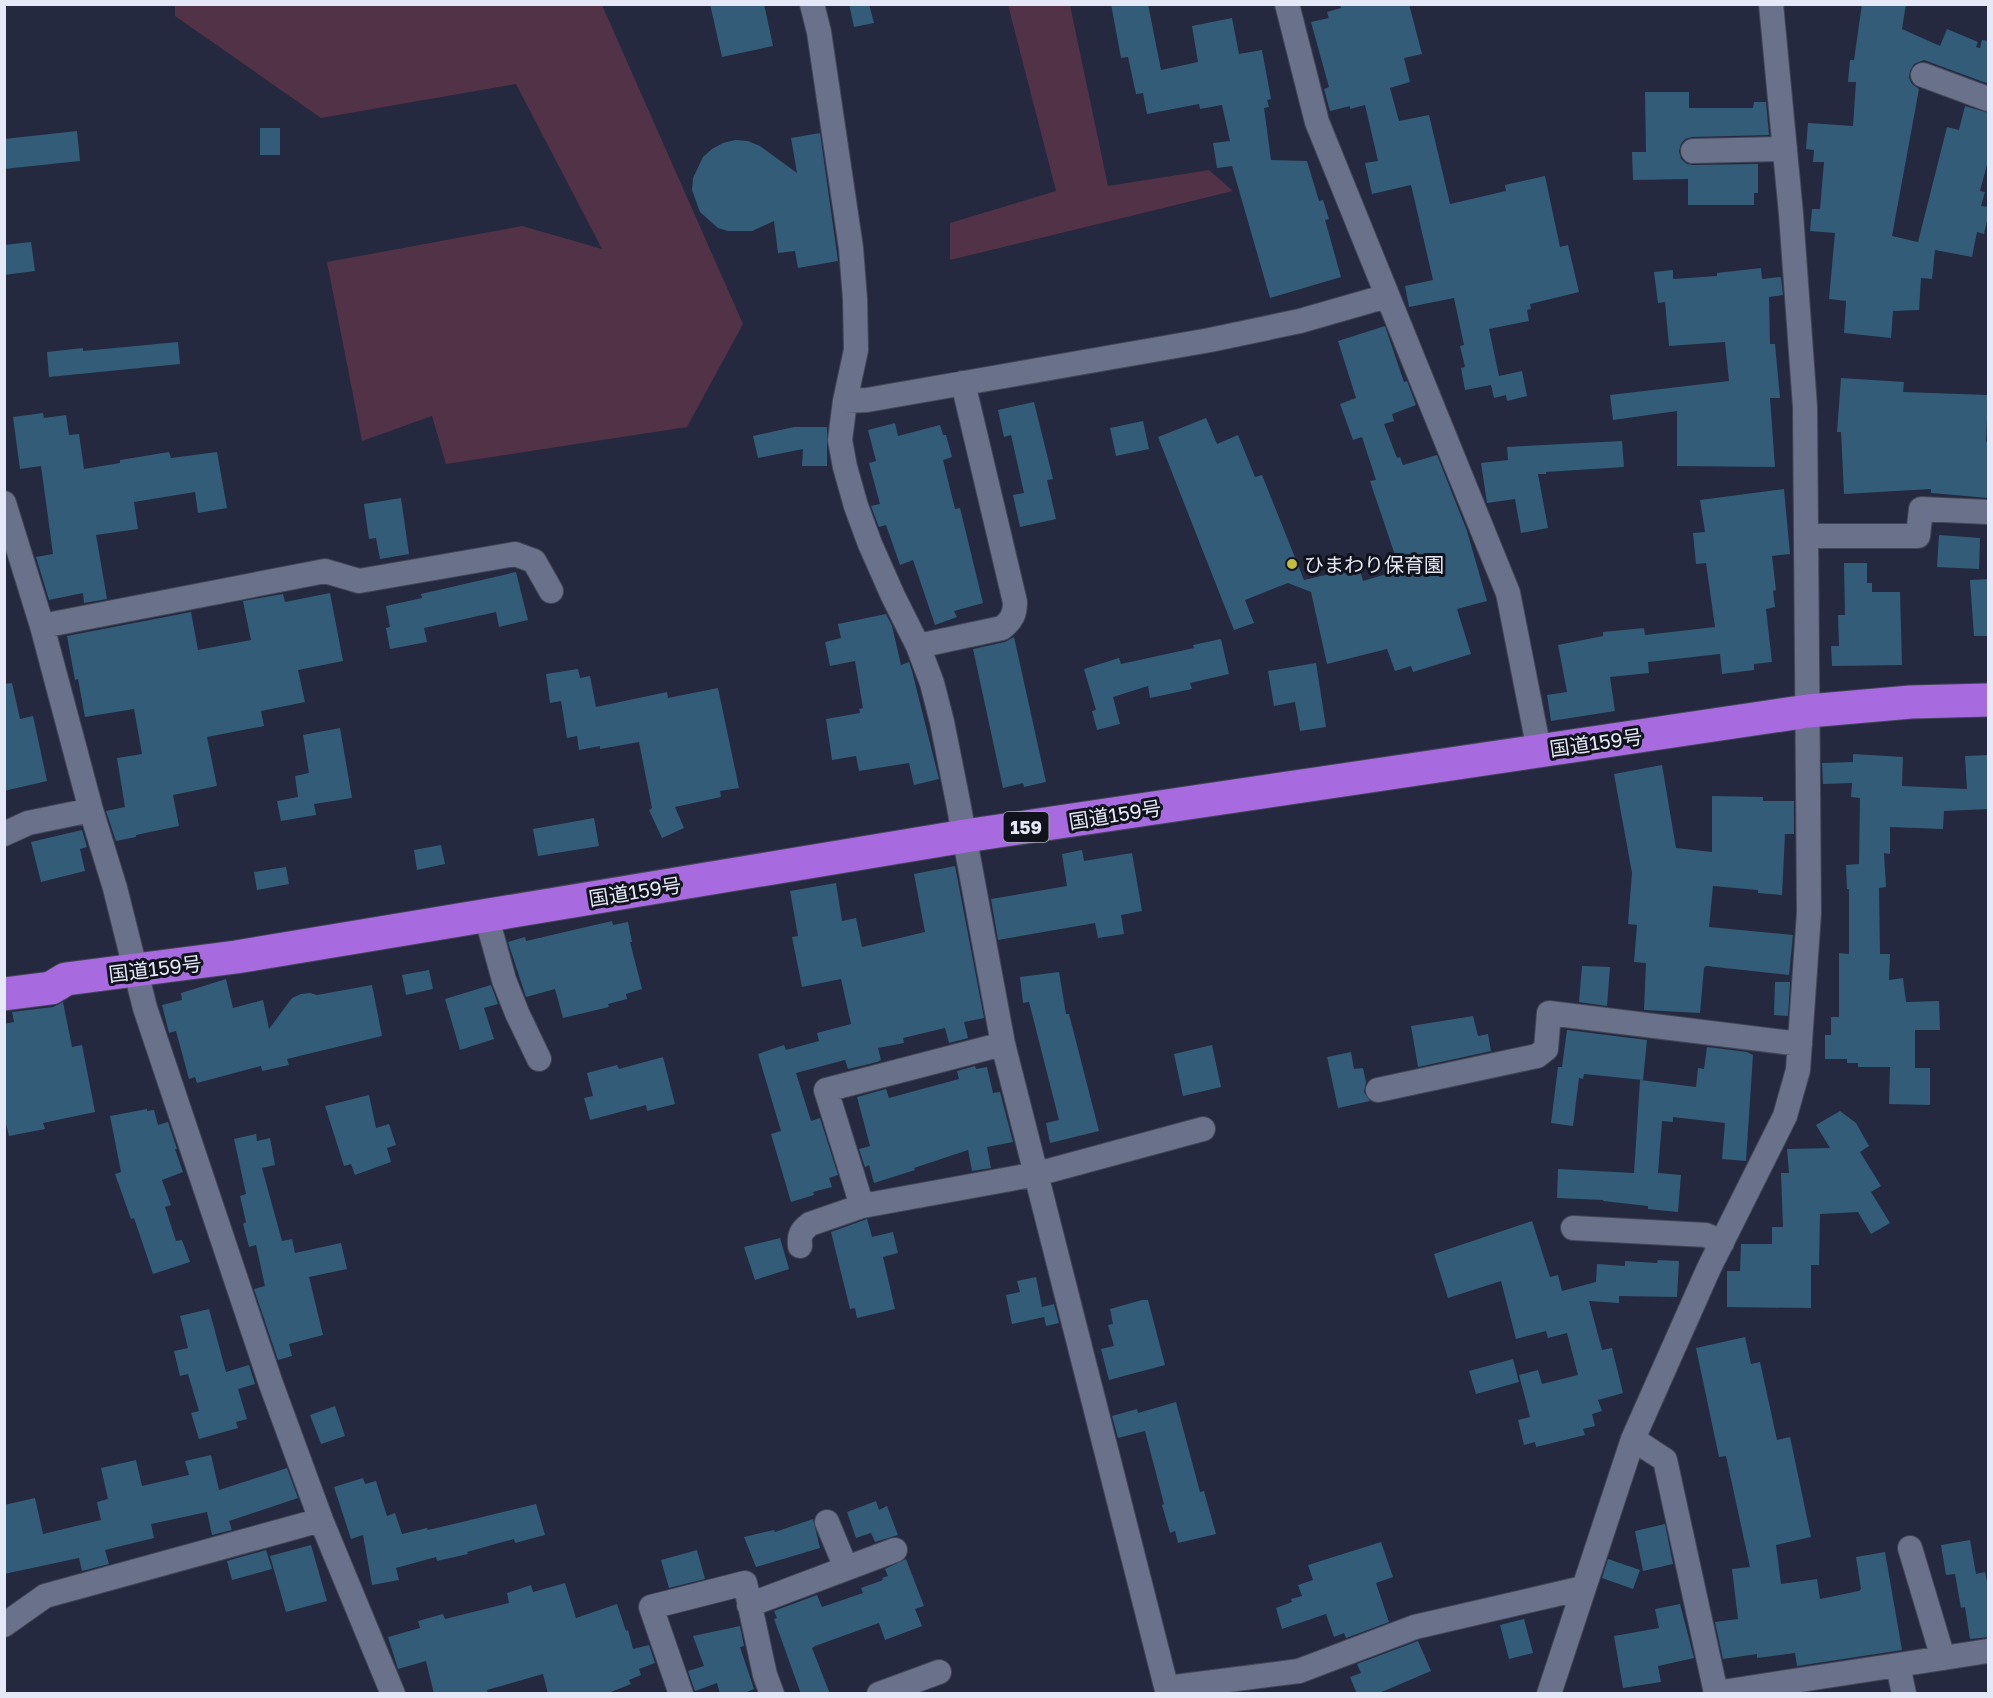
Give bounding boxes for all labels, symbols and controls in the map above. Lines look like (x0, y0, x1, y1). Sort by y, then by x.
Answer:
place label: ひまわり保育園 (1304, 552, 1444, 576)
marker: ひまわり保育園 (1285, 557, 1299, 571)
street label: 国道159号 (1548, 724, 1644, 760)
street label: 国道159号 (1067, 795, 1163, 833)
road number: 159 (1004, 812, 1048, 842)
street label: 国道159号 (587, 872, 683, 910)
street label: 国道159号 (107, 950, 203, 986)

